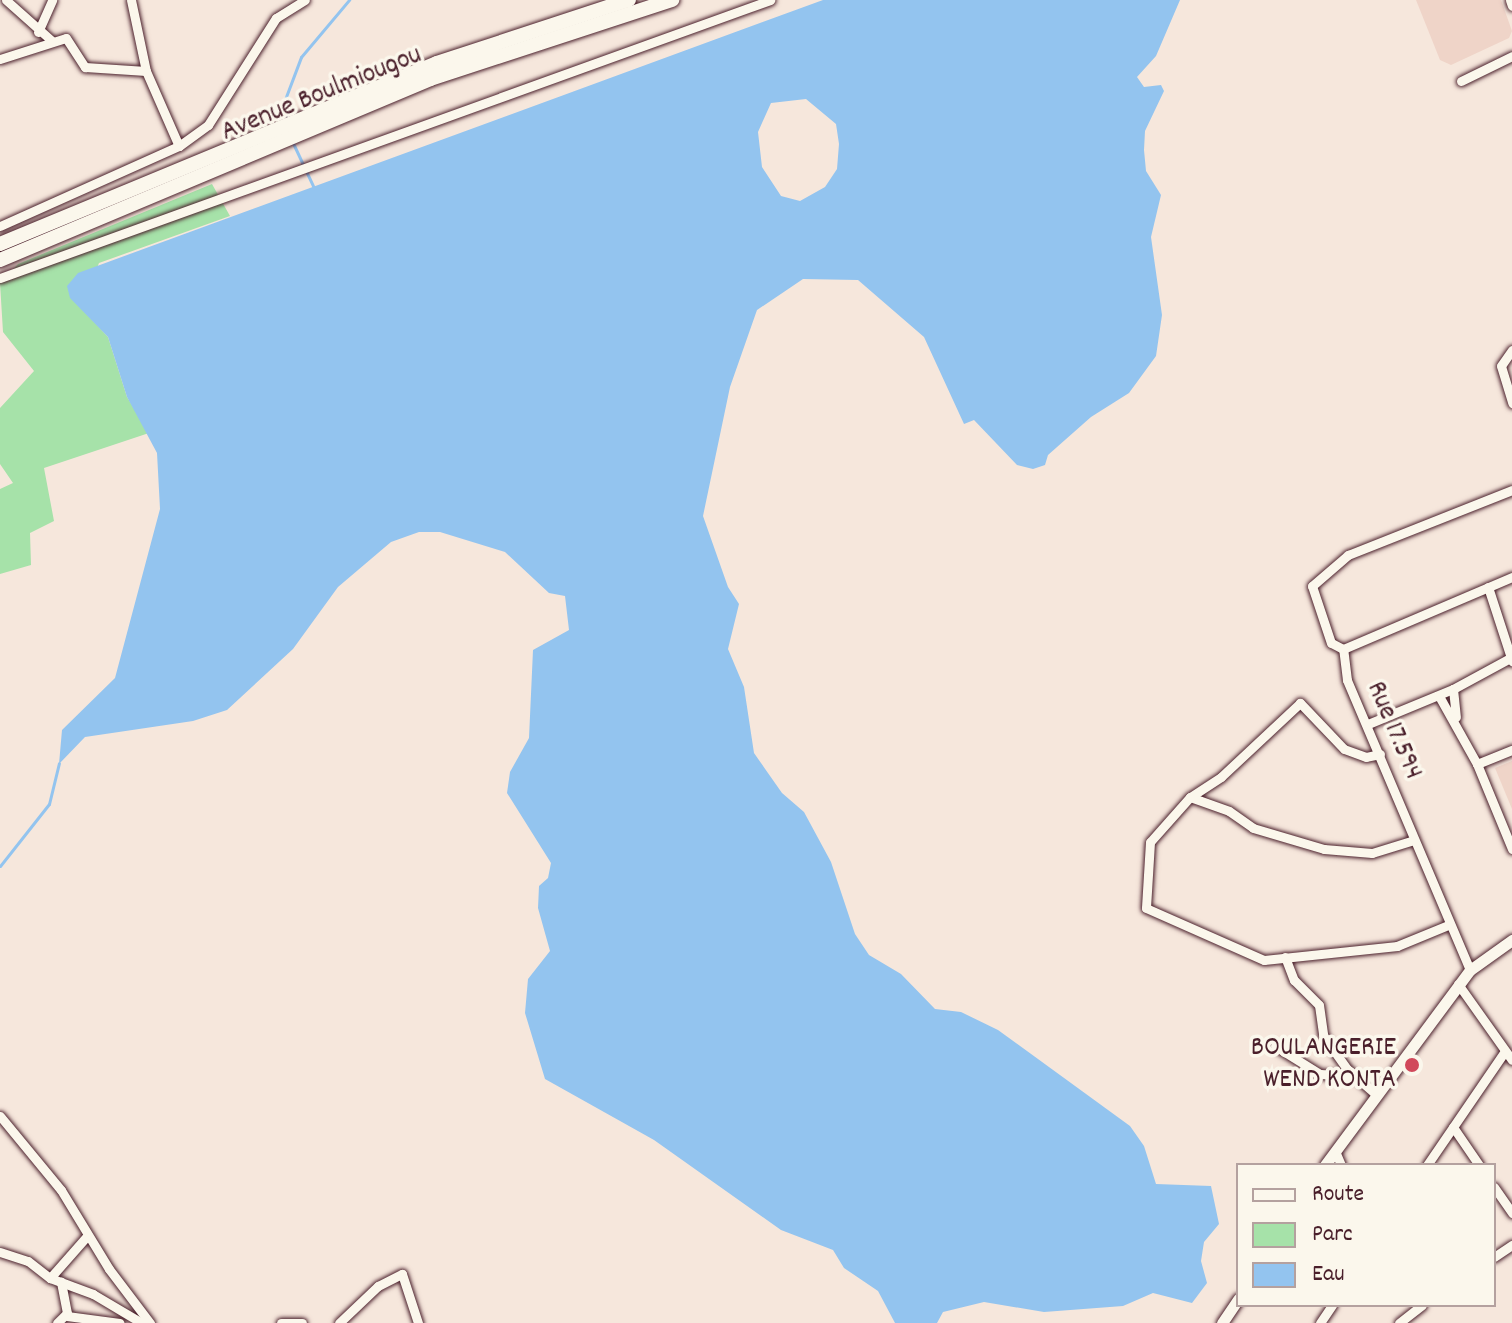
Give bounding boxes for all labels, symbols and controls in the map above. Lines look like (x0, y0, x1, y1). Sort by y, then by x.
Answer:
street label: Avenue Boulmiougou (217, 39, 427, 151)
street label: Rue 17.594 (1357, 677, 1429, 785)
place label: BOULANGERIE WEND KONTA (1251, 1032, 1396, 1098)
marker: BOULANGERIE WEND KONTA (1403, 1056, 1421, 1074)
legend (1236, 1163, 1496, 1307)
text: Route (1312, 1178, 1364, 1212)
text: Parc (1312, 1218, 1353, 1252)
text: Eau (1312, 1258, 1345, 1292)

